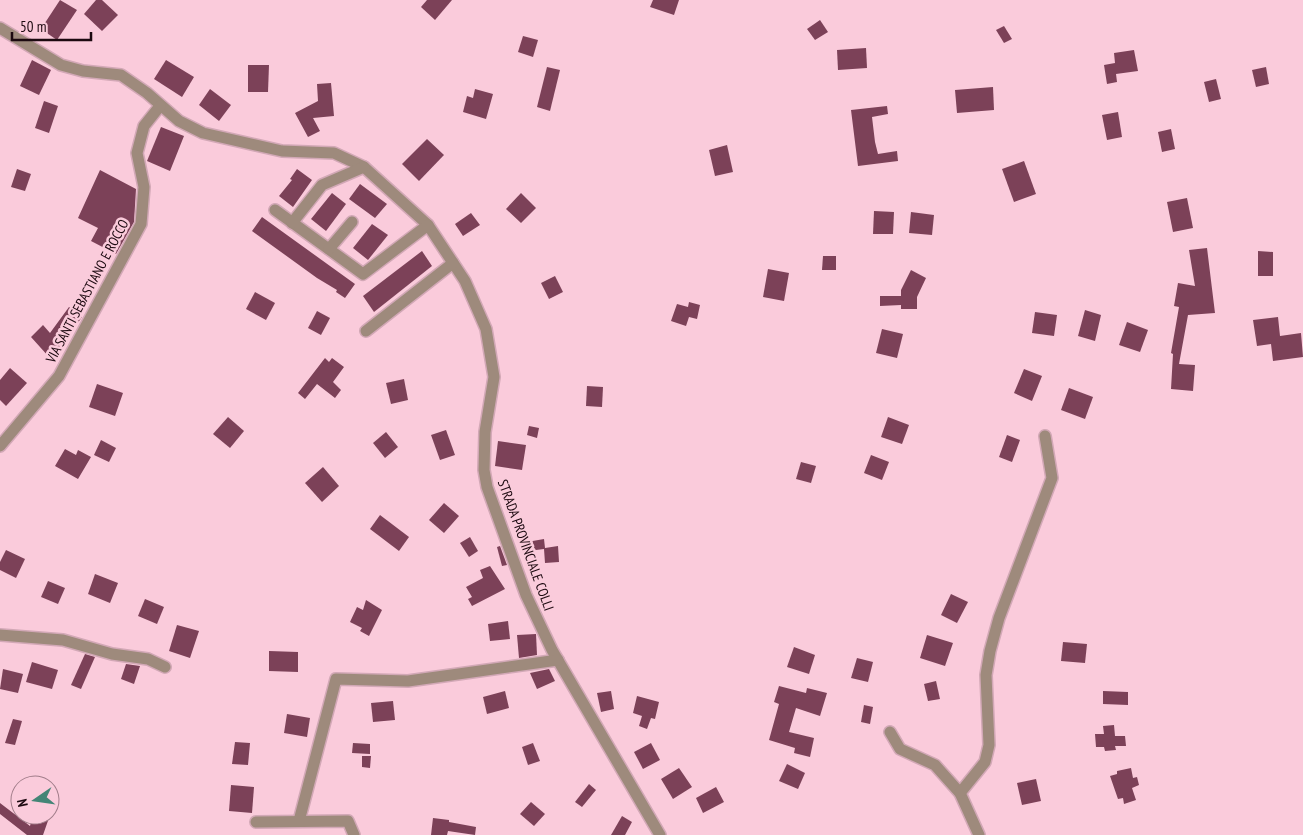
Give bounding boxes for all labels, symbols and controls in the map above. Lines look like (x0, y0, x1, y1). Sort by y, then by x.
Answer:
scale bar (12, 10, 91, 42)
text: 50 m (20, 17, 46, 36)
street label: VIA SANTI SEBASTIANO E ROCCO (41, 216, 133, 367)
street label: STRADA PROVINCIALE COLLI (494, 477, 558, 613)
north arrow (10, 775, 60, 825)
text: N (13, 797, 32, 809)

